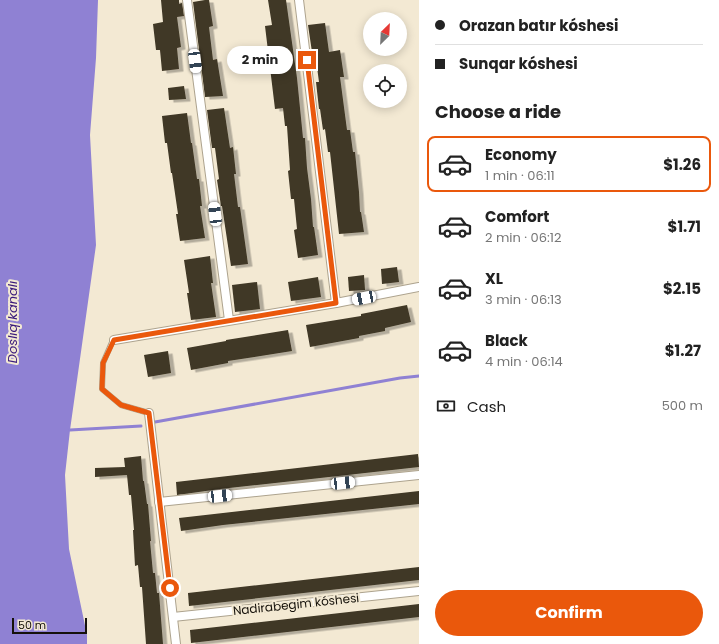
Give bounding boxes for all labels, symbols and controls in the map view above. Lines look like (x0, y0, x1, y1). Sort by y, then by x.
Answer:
north arrow (363, 12, 407, 56)
map controls (363, 12, 407, 108)
text: Orazan batır kóshesi (459, 15, 619, 36)
callout: 2 min (227, 46, 293, 74)
car (188, 48, 202, 74)
text: 2 min (242, 50, 278, 69)
route end (298, 51, 316, 69)
text: Sunqar kóshesi (459, 53, 578, 74)
button: locate (363, 64, 407, 108)
text: Choose a ride (435, 99, 561, 124)
text: Economy (485, 144, 557, 165)
icon: car (437, 146, 473, 182)
text: $1.26 (663, 154, 701, 175)
text: 1 min · 06:11 (485, 166, 555, 185)
car (208, 201, 222, 227)
text: Comfort (485, 206, 549, 227)
icon: car (437, 208, 473, 244)
text: $1.71 (668, 216, 701, 237)
text: 2 min · 06:12 (485, 228, 561, 247)
text: XL (485, 268, 503, 289)
icon: car (437, 270, 473, 306)
text: $2.15 (663, 278, 701, 299)
water label: Doslıq kanalı (3, 281, 22, 363)
car (351, 290, 377, 306)
text: 3 min · 06:13 (485, 290, 562, 309)
text: Black (485, 330, 528, 351)
icon: car (437, 332, 473, 368)
text: $1.27 (665, 340, 701, 361)
text: 4 min · 06:14 (485, 352, 563, 371)
icon: cash (435, 395, 457, 417)
text: Cash (467, 396, 506, 417)
text: 500 m (662, 396, 703, 415)
car (330, 476, 356, 490)
car (207, 489, 233, 503)
route start (161, 579, 179, 597)
street label: Nadirabegim kóshesi (232, 589, 360, 619)
button: Confirm (435, 590, 703, 636)
scale bar (12, 616, 87, 635)
text: 50 m (18, 617, 46, 633)

